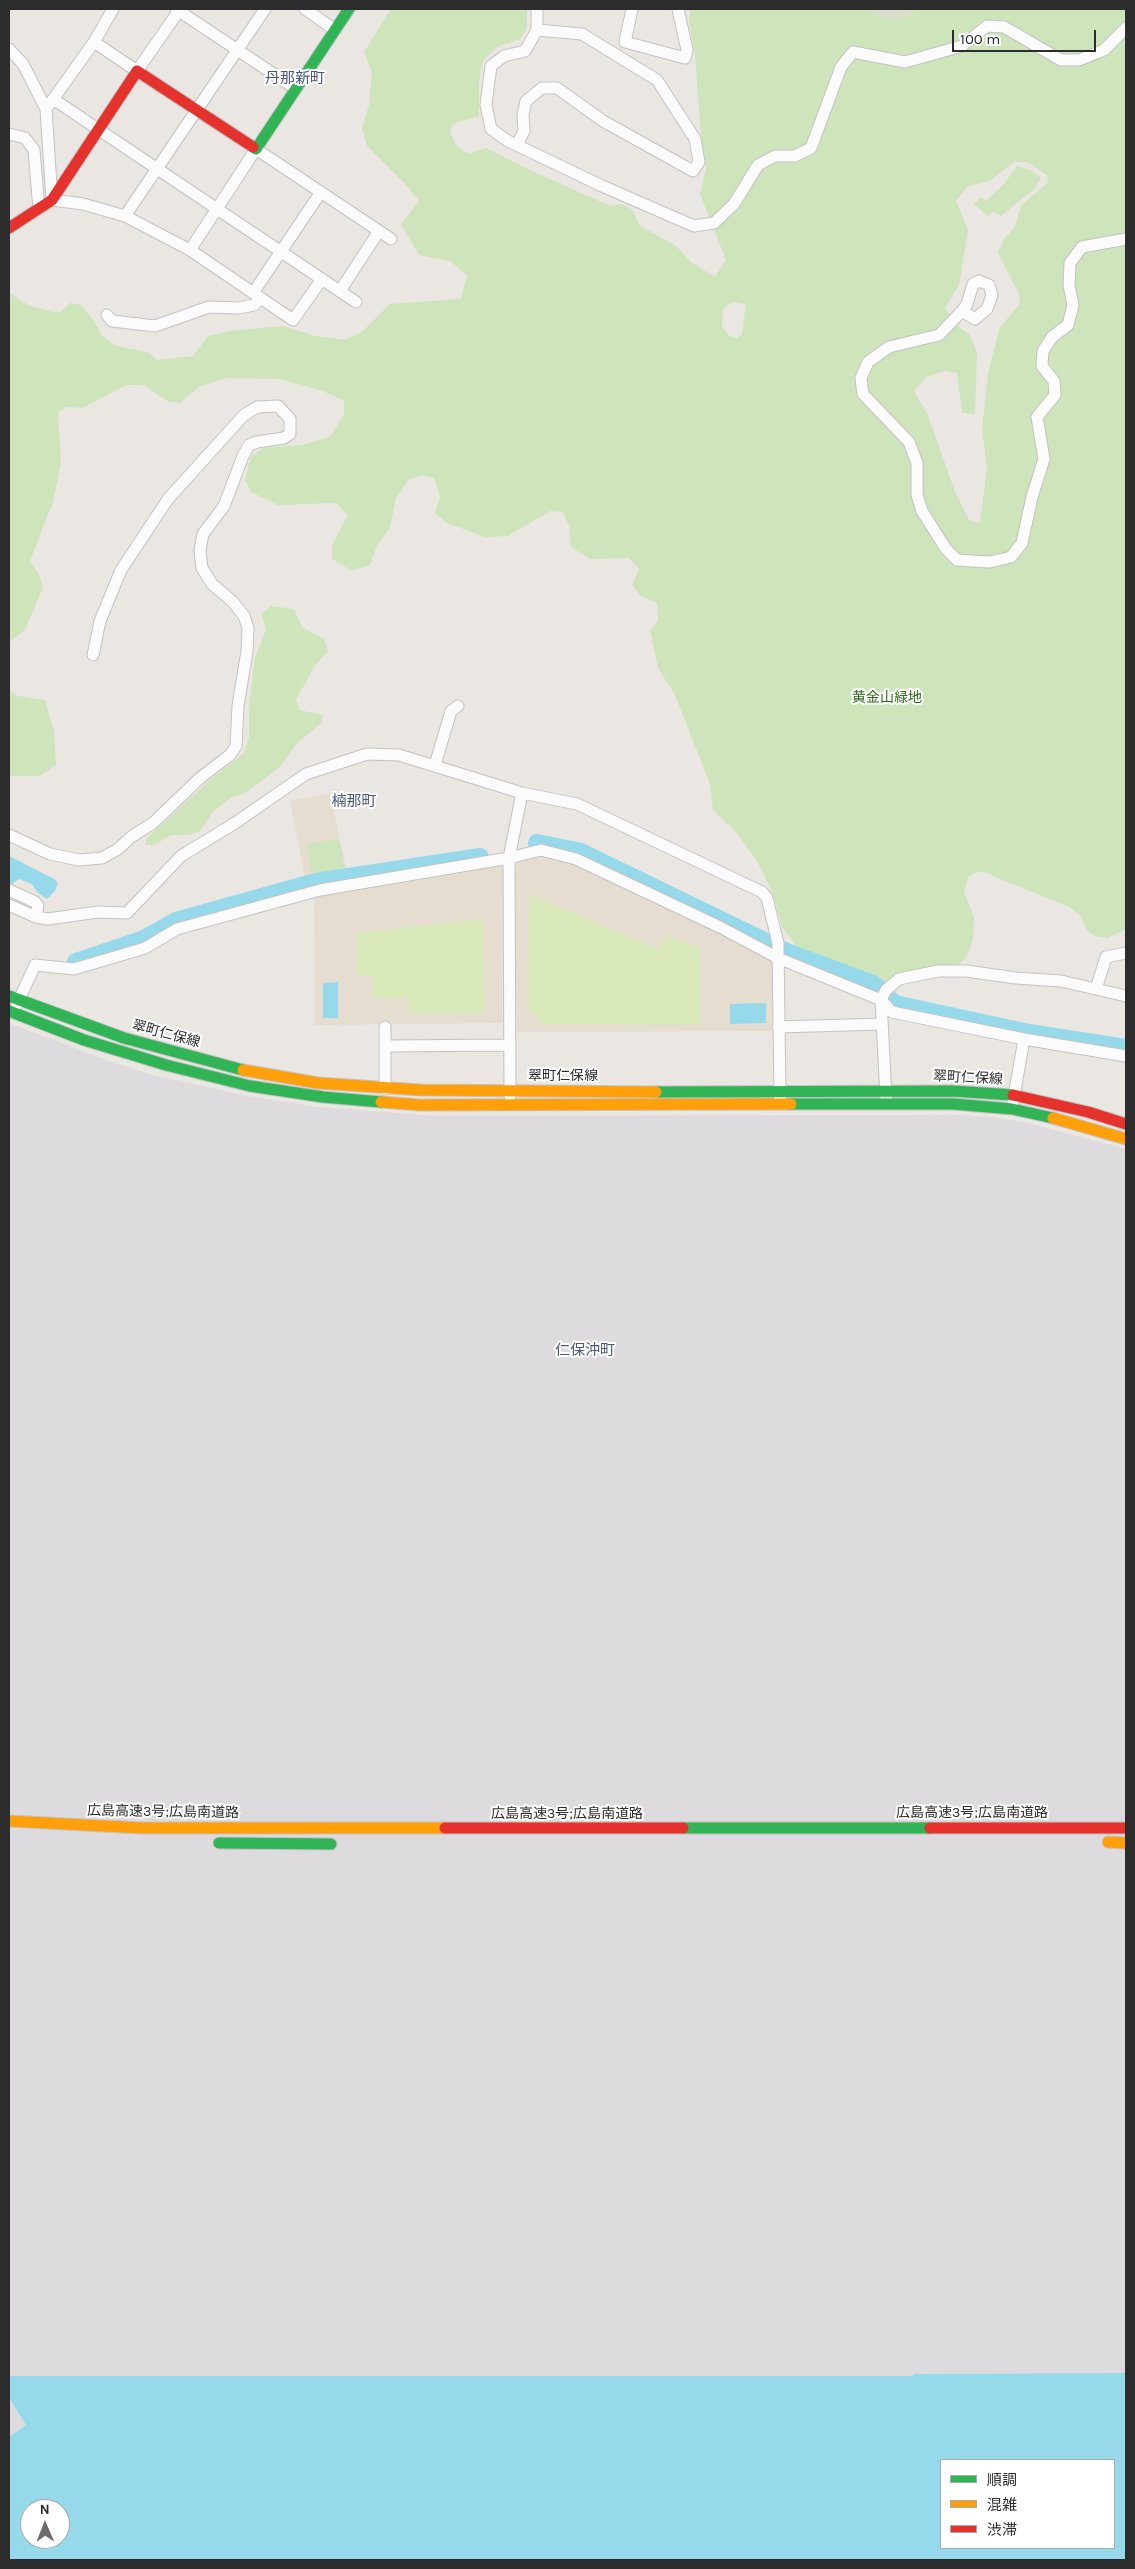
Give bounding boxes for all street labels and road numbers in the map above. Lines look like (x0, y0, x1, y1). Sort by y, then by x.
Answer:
street label: 翠町仁保線 (130, 1017, 202, 1051)
street label: 翠町仁保線 (528, 1068, 598, 1084)
street label: 翠町仁保線 (933, 1068, 1003, 1088)
street label: 広島高速3号;広島南道路 (87, 1802, 239, 1822)
street label: 広島高速3号;広島南道路 (896, 1805, 1048, 1821)
street label: 広島高速3号;広島南道路 (491, 1806, 643, 1822)

